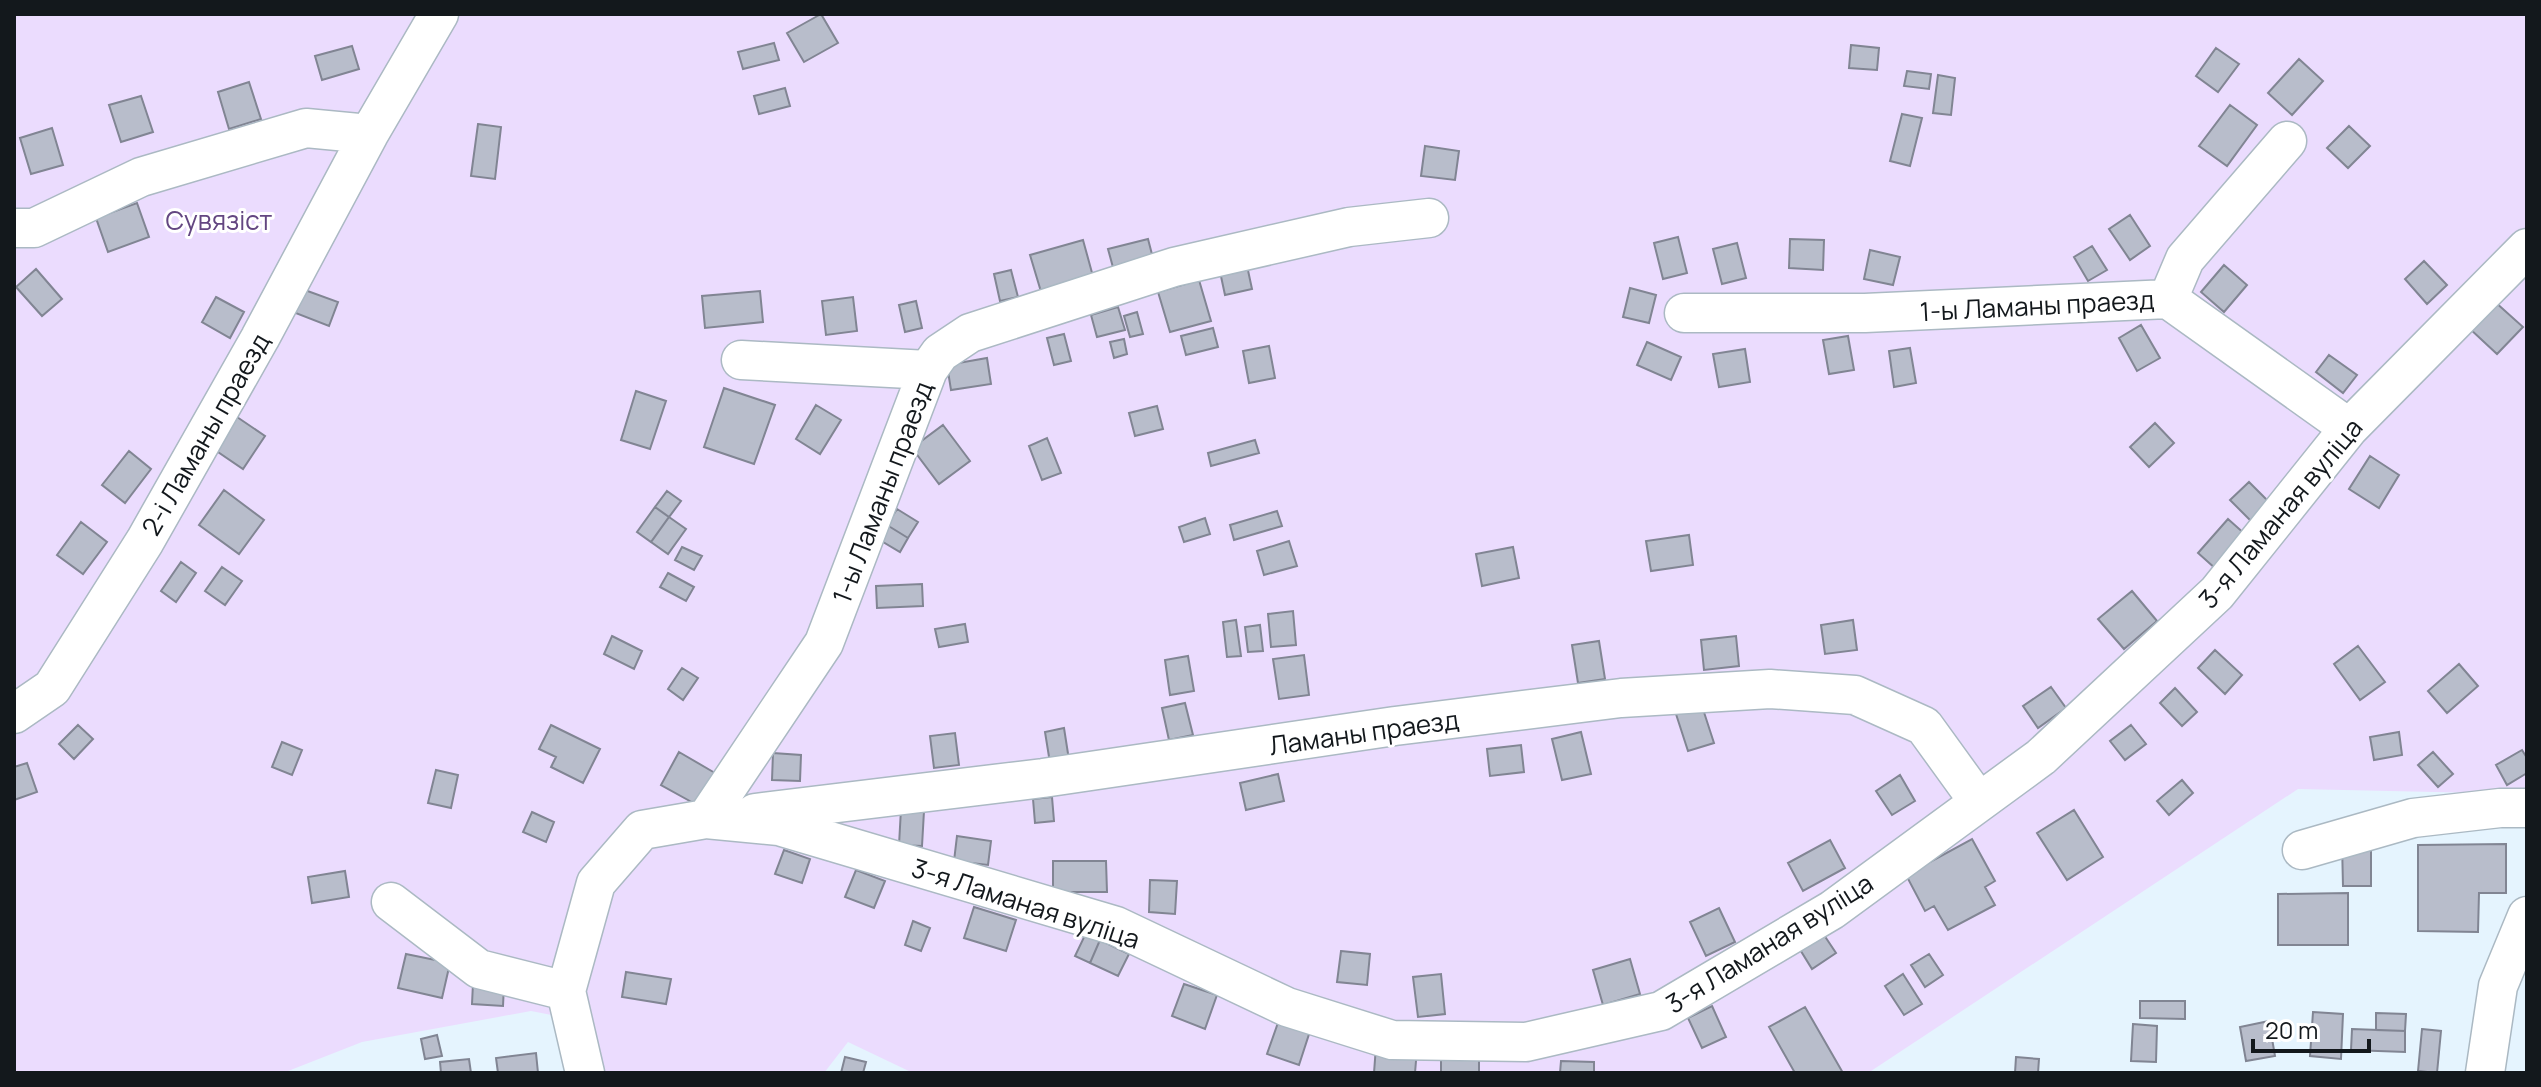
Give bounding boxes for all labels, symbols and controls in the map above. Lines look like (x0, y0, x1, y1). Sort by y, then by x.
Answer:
park label: Сувязіст (165, 202, 273, 238)
street label: 1-ы Ламаны праезд (1919, 281, 2155, 329)
street label: 2-і Ламаны праезд (132, 326, 278, 542)
street label: 1-ы Ламаны праезд (823, 376, 941, 608)
street label: 3-я Ламаная вуліца (2190, 410, 2370, 616)
street label: Ламаны праезд (1267, 701, 1461, 763)
street label: 3-я Ламаная вуліца (907, 849, 1145, 957)
street label: 3-я Ламаная вуліца (1659, 865, 1879, 1021)
scale bar (2253, 1003, 2369, 1053)
text: 20 m (2265, 1013, 2318, 1046)

